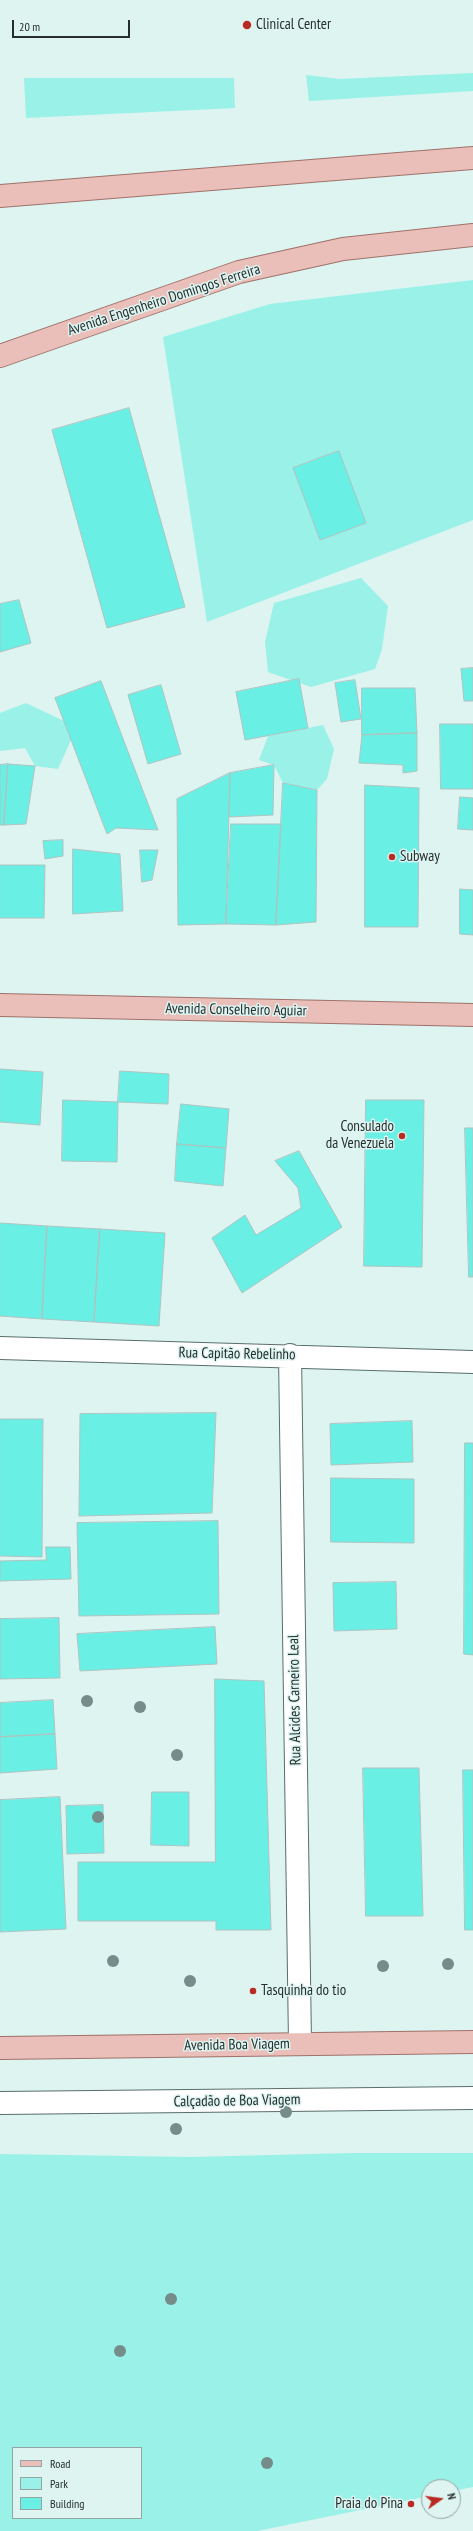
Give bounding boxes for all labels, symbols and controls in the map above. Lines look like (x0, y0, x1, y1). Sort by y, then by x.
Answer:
scale bar (14, 12, 132, 38)
place label: Clinical Center (256, 16, 331, 34)
text: 20 m (19, 19, 40, 34)
marker: Clinical Center (241, 19, 253, 31)
street label: Avenida Engenheiro Domingos Ferreira (65, 260, 263, 340)
place label: Subway (400, 848, 440, 866)
marker: Subway (387, 852, 397, 862)
street label: Avenida Conselheiro Aguiar (165, 1000, 307, 1020)
place label: Consulado da Venezuela (326, 1118, 394, 1153)
marker: Consulado da Venezuela (397, 1131, 407, 1141)
street label: Rua Capitão Rebelinho (178, 1344, 296, 1364)
street label: Rua Alcides Carneiro Leal (285, 1634, 305, 1766)
place label: Tasquinha do tio (261, 1982, 346, 2000)
marker: Tasquinha do tio (248, 1986, 258, 1996)
street label: Avenida Boa Viagem (184, 2035, 290, 2055)
street label: Calçadão de Boa Viagem (173, 2091, 301, 2111)
legend (12, 2447, 142, 2519)
text: Road (50, 2456, 70, 2471)
text: Park (50, 2476, 68, 2491)
north arrow (421, 2479, 461, 2519)
text: N (444, 2492, 459, 2501)
place label: Praia do Pina (335, 2495, 403, 2513)
text: Building (50, 2496, 85, 2511)
marker: Praia do Pina (406, 2499, 416, 2509)

